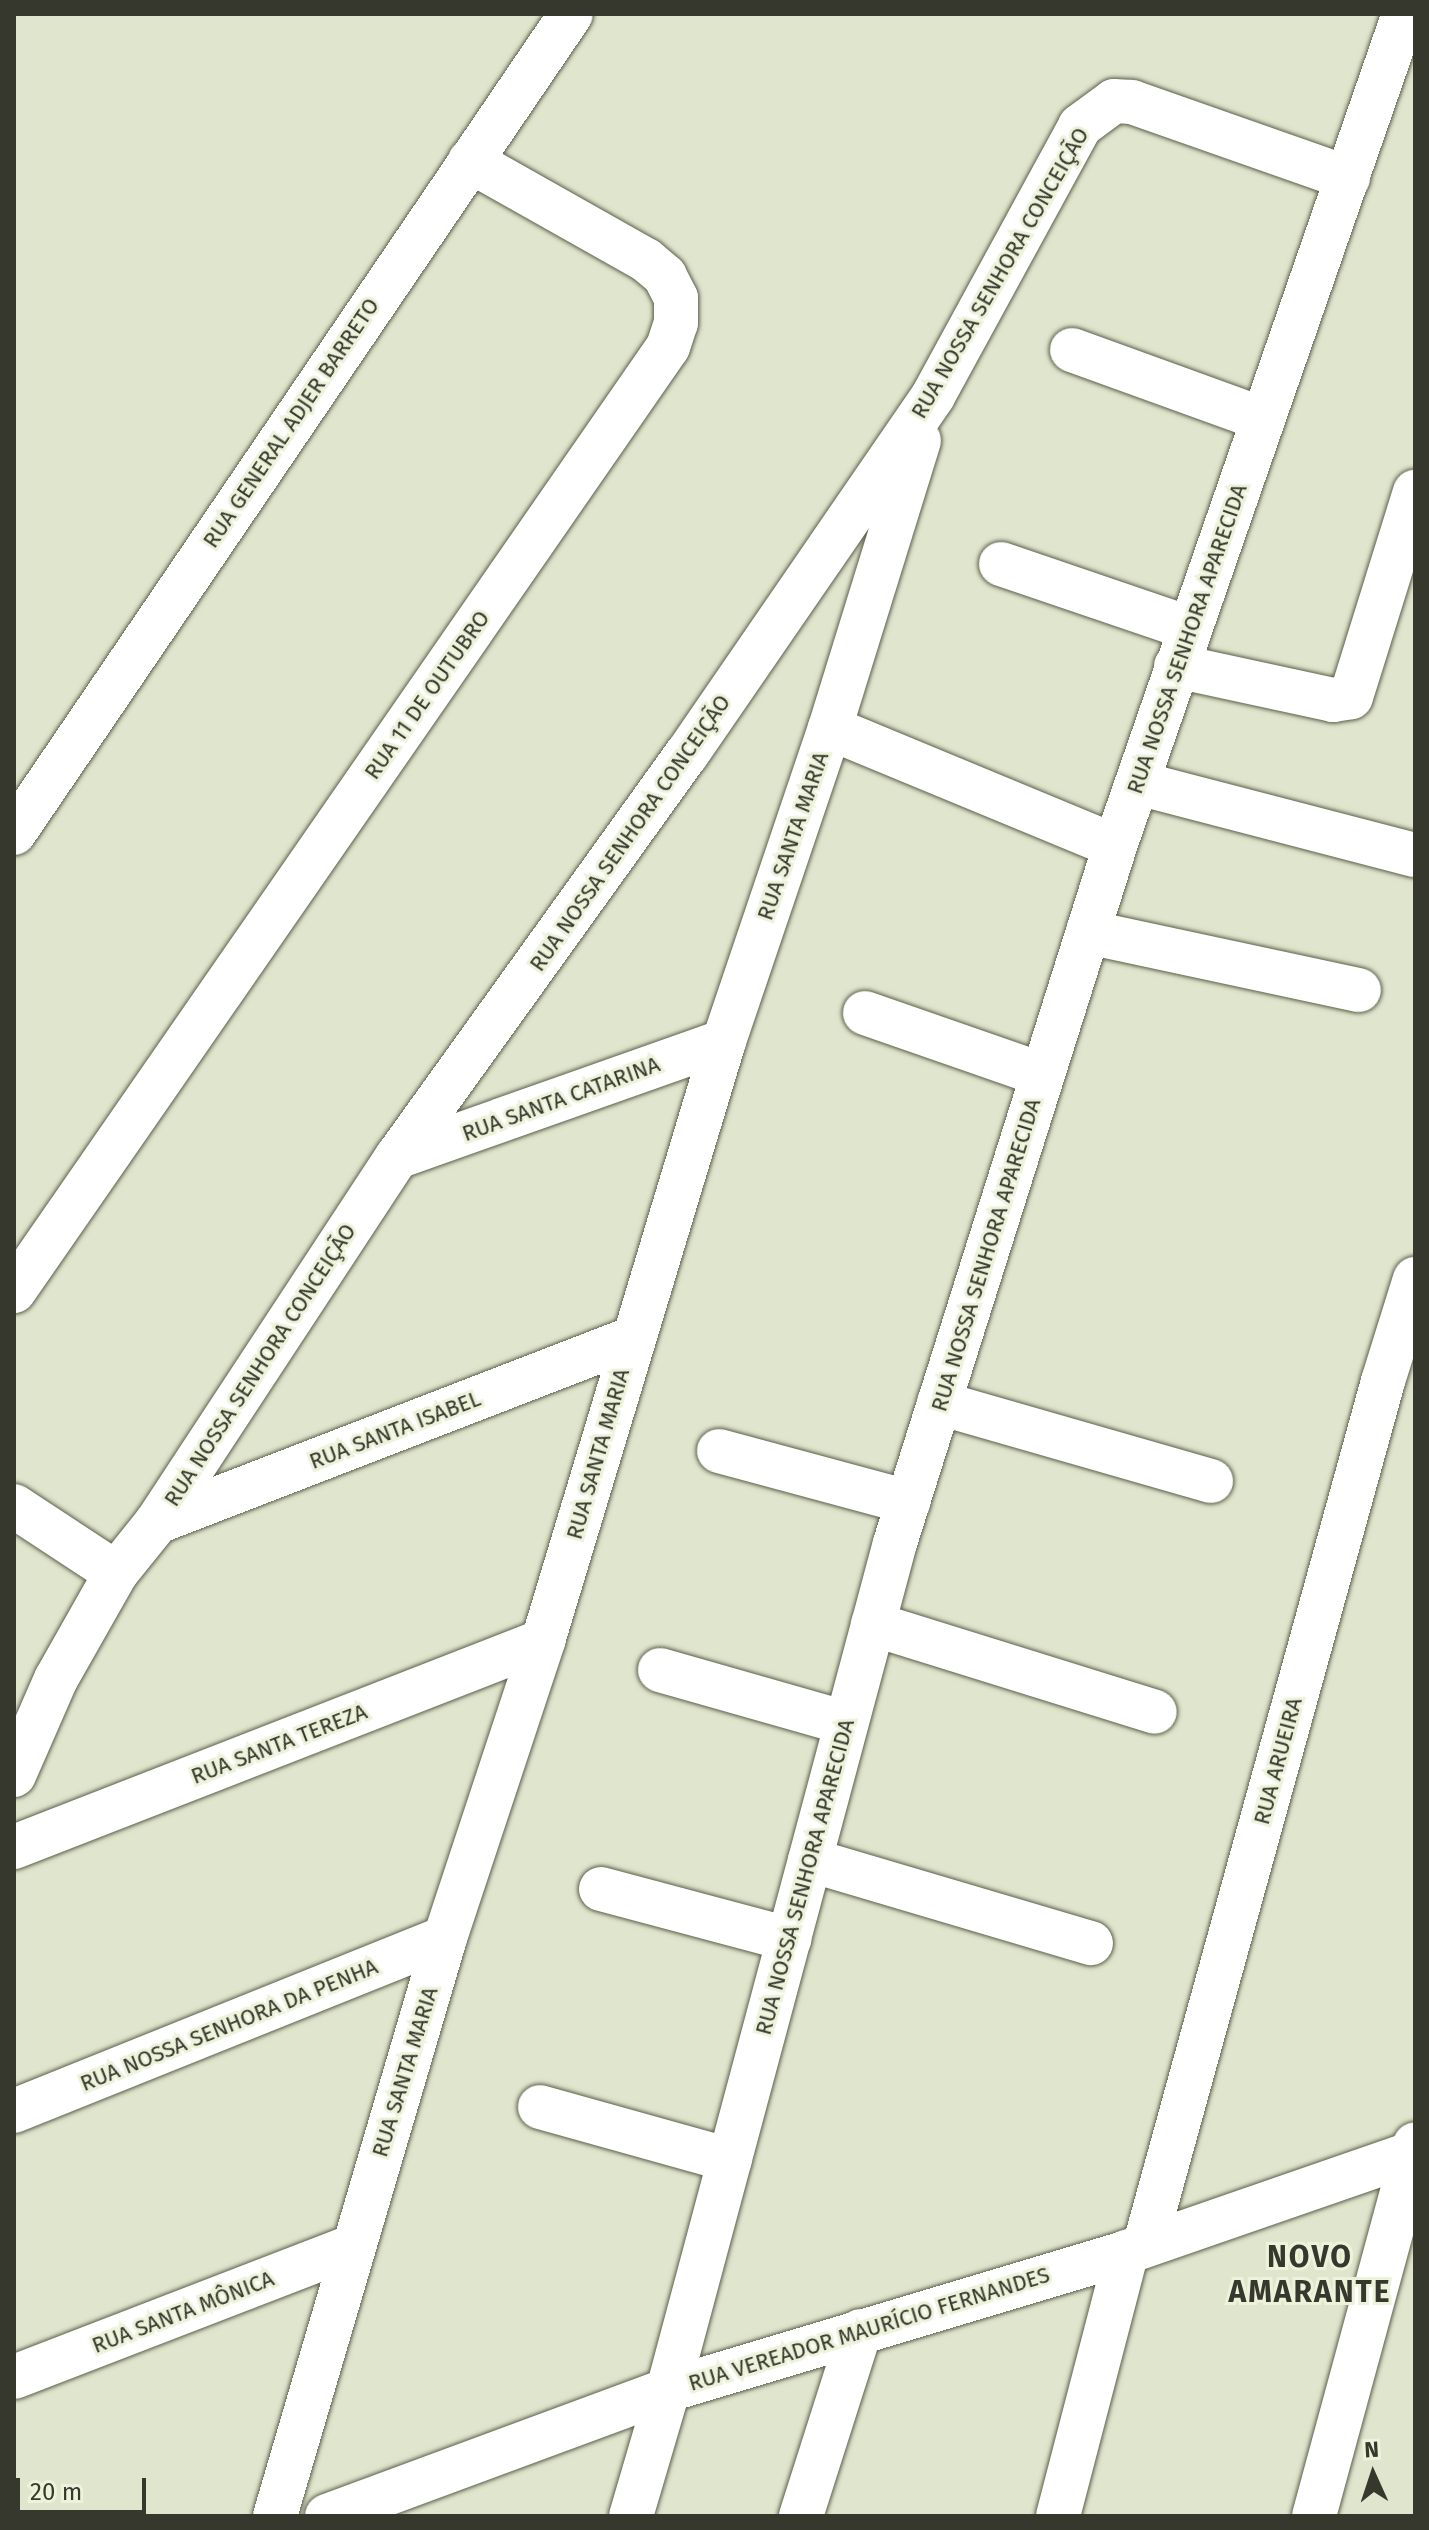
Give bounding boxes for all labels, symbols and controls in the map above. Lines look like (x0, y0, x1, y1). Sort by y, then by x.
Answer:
street label: RUA NOSSA SENHORA CONCEIÇÃO (906, 123, 1094, 423)
street label: RUA GENERAL ADJER BARRETO (197, 293, 385, 553)
street label: RUA NOSSA SENHORA APARECIDA (1121, 481, 1253, 797)
street label: RUA 11 DE OUTUBRO (359, 606, 495, 784)
street label: RUA NOSSA SENHORA CONCEIÇÃO (524, 690, 736, 976)
street label: RUA SANTA MARIA (752, 748, 834, 924)
street label: RUA SANTA CATARINA (459, 1051, 663, 1147)
street label: RUA NOSSA SENHORA APARECIDA (926, 1095, 1046, 1415)
street label: RUA NOSSA SENHORA CONCEIÇÃO (159, 1219, 361, 1511)
street label: RUA SANTA MARIA (561, 1366, 635, 1542)
street label: RUA SANTA ISABEL (306, 1385, 484, 1475)
street label: RUA ARUEIRA (1248, 1695, 1308, 1827)
street label: RUA SANTA TEREZA (187, 1698, 371, 1790)
street label: RUA NOSSA SENHORA APARECIDA (750, 1716, 860, 2038)
street label: RUA NOSSA SENHORA DA PENHA (76, 1953, 382, 2097)
street label: RUA SANTA MARIA (367, 1984, 443, 2160)
district label: NOVO AMARANTE (1228, 2239, 1392, 2310)
street label: RUA VEREADOR MAURÍCIO FERNANDES (685, 2261, 1053, 2397)
street label: RUA SANTA MÔNICA (88, 2265, 278, 2359)
north arrow (1333, 2434, 1413, 2514)
text: N (1364, 2436, 1380, 2463)
scale bar (20, 2462, 150, 2512)
text: 20 m (30, 2478, 82, 2506)

